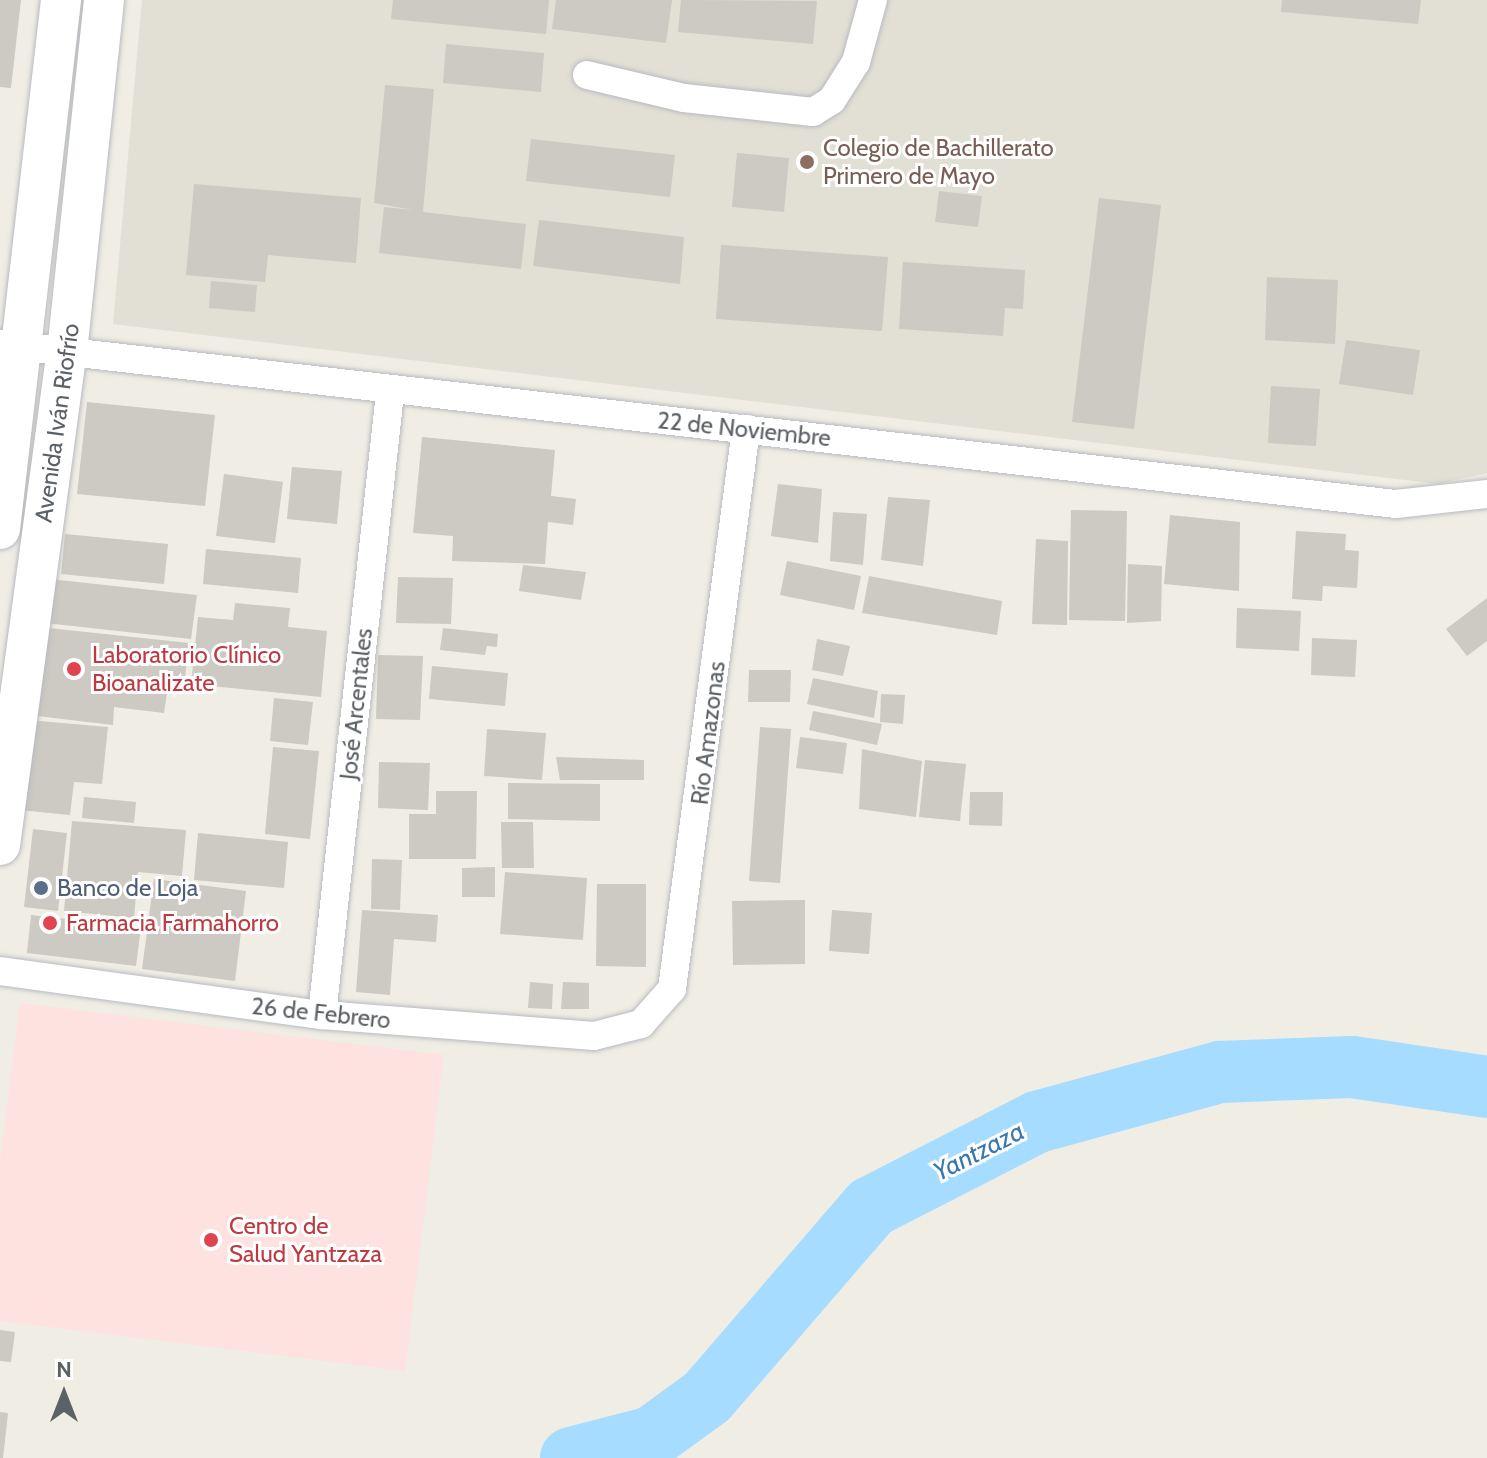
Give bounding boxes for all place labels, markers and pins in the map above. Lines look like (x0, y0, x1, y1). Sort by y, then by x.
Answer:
place label: Colegio de Bachillerato Primero de Mayo (823, 134, 1054, 190)
marker: Colegio de Bachillerato Primero de Mayo (798, 153, 816, 171)
place label: Laboratorio Clínico Bioanalizate (92, 641, 281, 697)
marker: Laboratorio Clínico Bioanalizate (63, 658, 85, 680)
place label: Banco de Loja (57, 874, 198, 902)
marker: Banco de Loja (32, 879, 50, 897)
place label: Farmacia Farmahorro (66, 909, 279, 937)
marker: Farmacia Farmahorro (41, 914, 59, 932)
place label: Centro de Salud Yantzaza (229, 1212, 382, 1268)
marker: Centro de Salud Yantzaza (200, 1229, 222, 1251)

